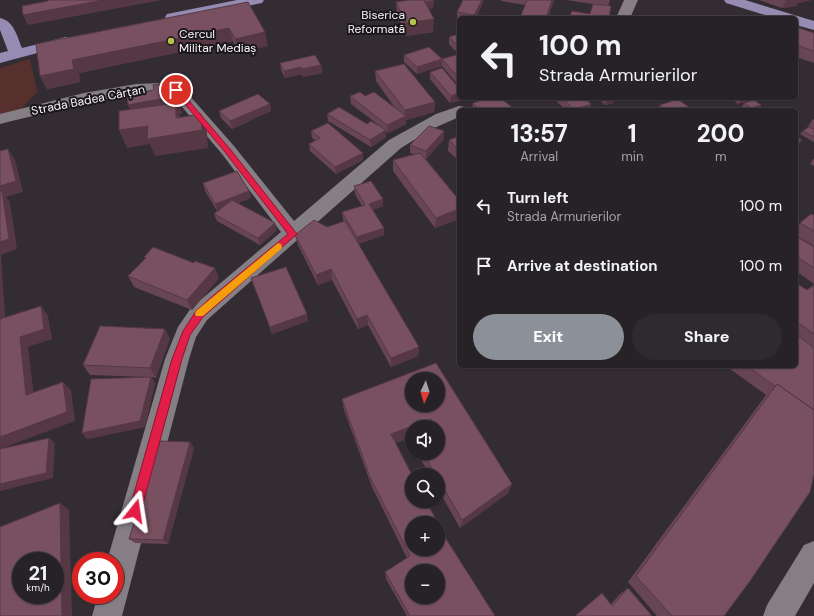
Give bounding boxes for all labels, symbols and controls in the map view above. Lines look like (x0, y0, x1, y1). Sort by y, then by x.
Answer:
place label: Biserica Reformată (348, 7, 405, 37)
marker: Biserica Reformată (408, 17, 418, 27)
place label: Cercul Militar Mediaș (179, 26, 256, 56)
text: 100 m (539, 27, 622, 64)
icon: left (473, 32, 525, 84)
marker: Cercul Militar Mediaș (166, 36, 176, 46)
text: Strada Armurierilor (539, 63, 697, 87)
pin (159, 73, 193, 107)
icon: arrive (165, 79, 187, 101)
street label: Strada Badea Cârțan (30, 81, 146, 119)
text: 13:57 (510, 118, 568, 149)
text: 1 (628, 118, 637, 149)
text: 200 (697, 118, 745, 149)
text: Arrival (520, 148, 558, 165)
text: min (621, 148, 643, 165)
text: m (715, 148, 726, 165)
text: Turn left (507, 188, 568, 208)
icon: left (473, 195, 495, 217)
text: 100 m (739, 196, 782, 216)
text: Strada Armurierilor (507, 208, 621, 225)
icon: arrive (473, 255, 495, 277)
text: Arrive at destination (507, 256, 658, 276)
text: 100 m (739, 256, 782, 276)
button: Exit (473, 314, 624, 360)
button: Share (632, 314, 782, 360)
north arrow (405, 372, 445, 412)
map controls (405, 372, 445, 604)
button: sound (405, 420, 445, 460)
button: search (405, 468, 445, 508)
position arrow (114, 490, 156, 532)
button: + (405, 516, 445, 556)
speed limit sign: 30 (72, 552, 124, 604)
text: 21 (29, 560, 47, 586)
button: − (405, 564, 445, 604)
text: km/h (26, 581, 50, 594)

